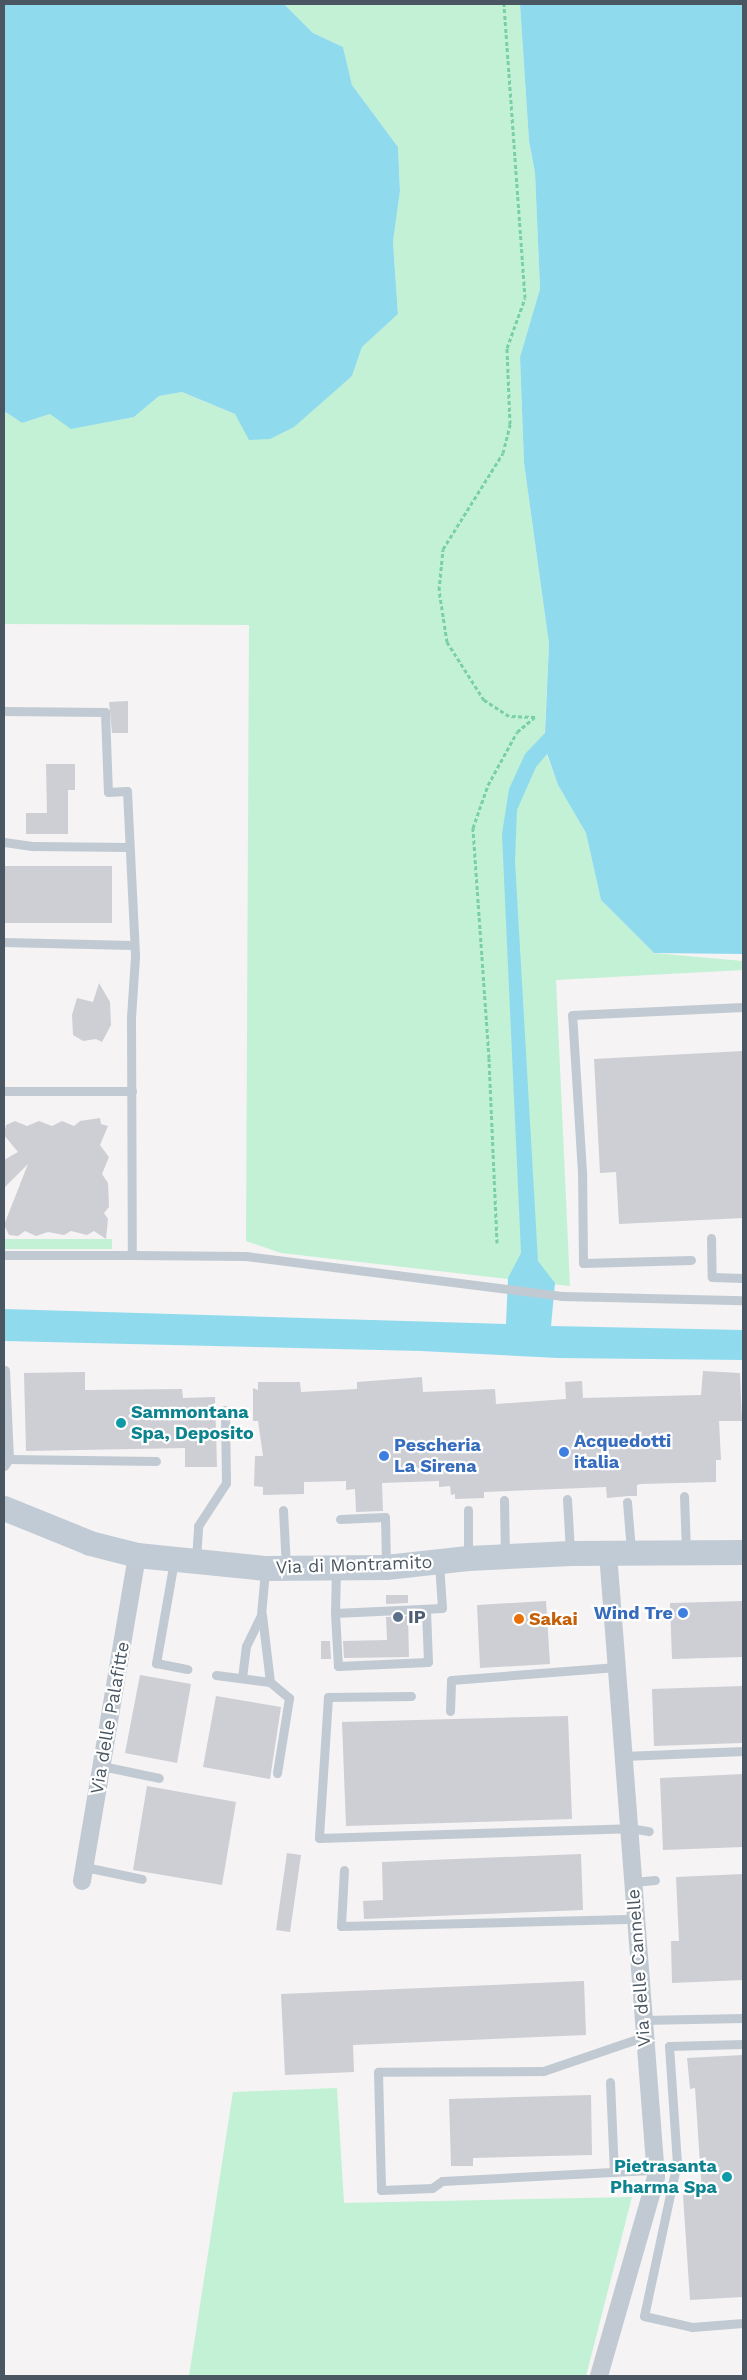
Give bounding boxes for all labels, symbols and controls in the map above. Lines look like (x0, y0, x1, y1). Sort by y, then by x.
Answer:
place label: Sammontana Spa, Deposito (131, 1402, 254, 1445)
marker: Sammontana Spa, Deposito (115, 1417, 127, 1429)
place label: Acquedotti italia (574, 1431, 671, 1474)
place label: Pescheria La Sirena (394, 1435, 481, 1478)
marker: Acquedotti italia (558, 1446, 570, 1458)
marker: Pescheria La Sirena (378, 1450, 390, 1462)
street label: Via di Montramito (275, 1551, 433, 1579)
place label: Wind Tre (594, 1602, 673, 1624)
place label: IP (408, 1606, 426, 1628)
marker: Wind Tre (677, 1607, 689, 1619)
place label: Sakai (529, 1608, 578, 1630)
marker: IP (392, 1611, 404, 1623)
marker: Sakai (513, 1613, 525, 1625)
street label: Via delle Palafitte (86, 1640, 134, 1796)
street label: Via delle Cannelle (623, 1888, 655, 2048)
place label: Pietrasanta Pharma Spa (610, 2156, 717, 2198)
marker: Pietrasanta Pharma Spa (721, 2171, 733, 2183)

